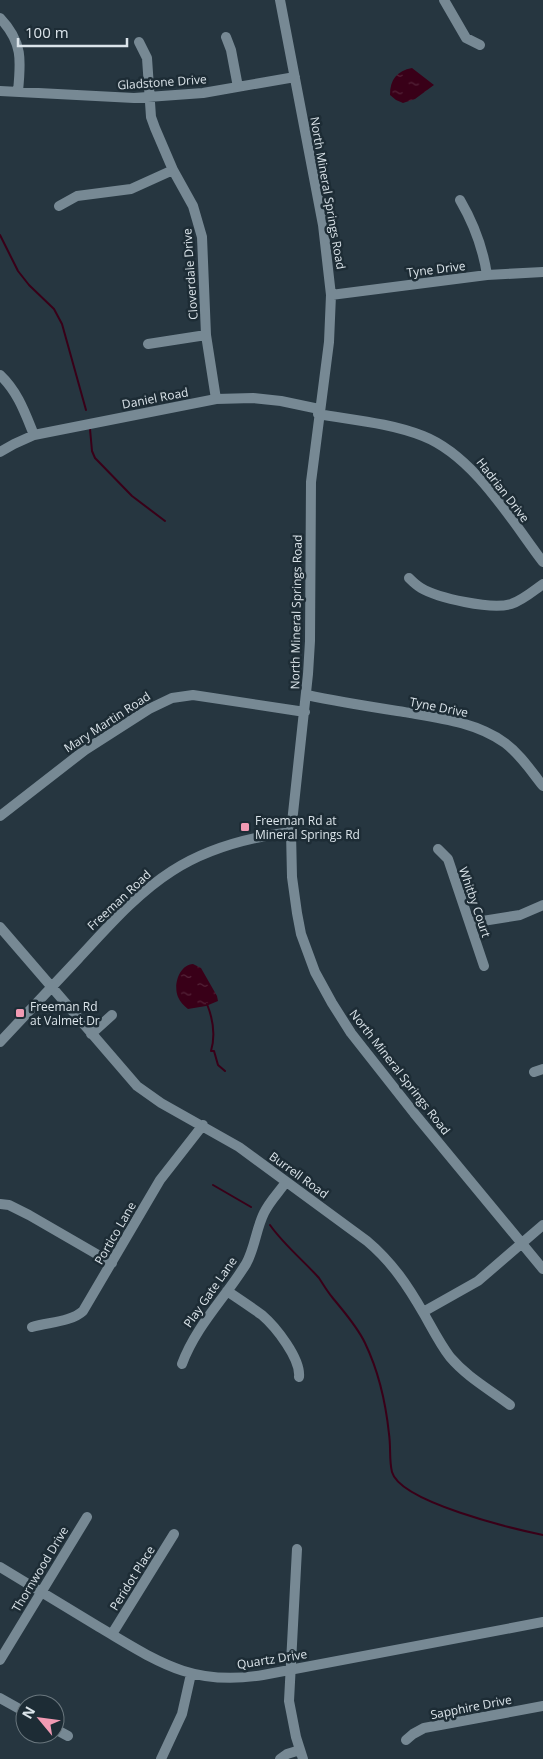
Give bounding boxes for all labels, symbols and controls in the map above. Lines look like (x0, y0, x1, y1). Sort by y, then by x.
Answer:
scale bar (18, 15, 126, 47)
text: 100 m (25, 22, 69, 42)
street label: Gladstone Drive (117, 70, 208, 94)
street label: North Mineral Springs Road (306, 115, 350, 271)
street label: Cloverdale Drive (178, 227, 202, 320)
street label: Tyne Drive (406, 257, 467, 281)
street label: Daniel Road (120, 383, 190, 413)
street label: Hadrian Drive (473, 454, 534, 526)
street label: North Mineral Springs Road (286, 534, 306, 690)
street label: Mary Martin Road (60, 688, 154, 756)
street label: Tyne Drive (408, 693, 470, 721)
place label: Freeman Rd at Mineral Springs Rd (255, 812, 360, 843)
marker: Freeman Rd at Mineral Springs Rd (239, 821, 251, 833)
street label: Whitby Court (455, 864, 495, 940)
street label: Freeman Road (83, 866, 155, 934)
place label: Freeman Rd at Valmet Dr (30, 998, 100, 1029)
street label: North Mineral Springs Road (346, 1006, 454, 1138)
marker: Freeman Rd at Valmet Dr (14, 1007, 26, 1019)
street label: Burrell Road (266, 1148, 332, 1202)
street label: Portico Lane (90, 1198, 140, 1267)
street label: Play Gate Lane (179, 1253, 241, 1331)
street label: Thornwood Drive (8, 1523, 72, 1615)
street label: Peridot Place (105, 1542, 159, 1614)
street label: Quartz Drive (236, 1645, 308, 1673)
street label: Sapphire Drive (429, 1691, 513, 1723)
north arrow (15, 1694, 65, 1744)
text: N (17, 1703, 39, 1722)

